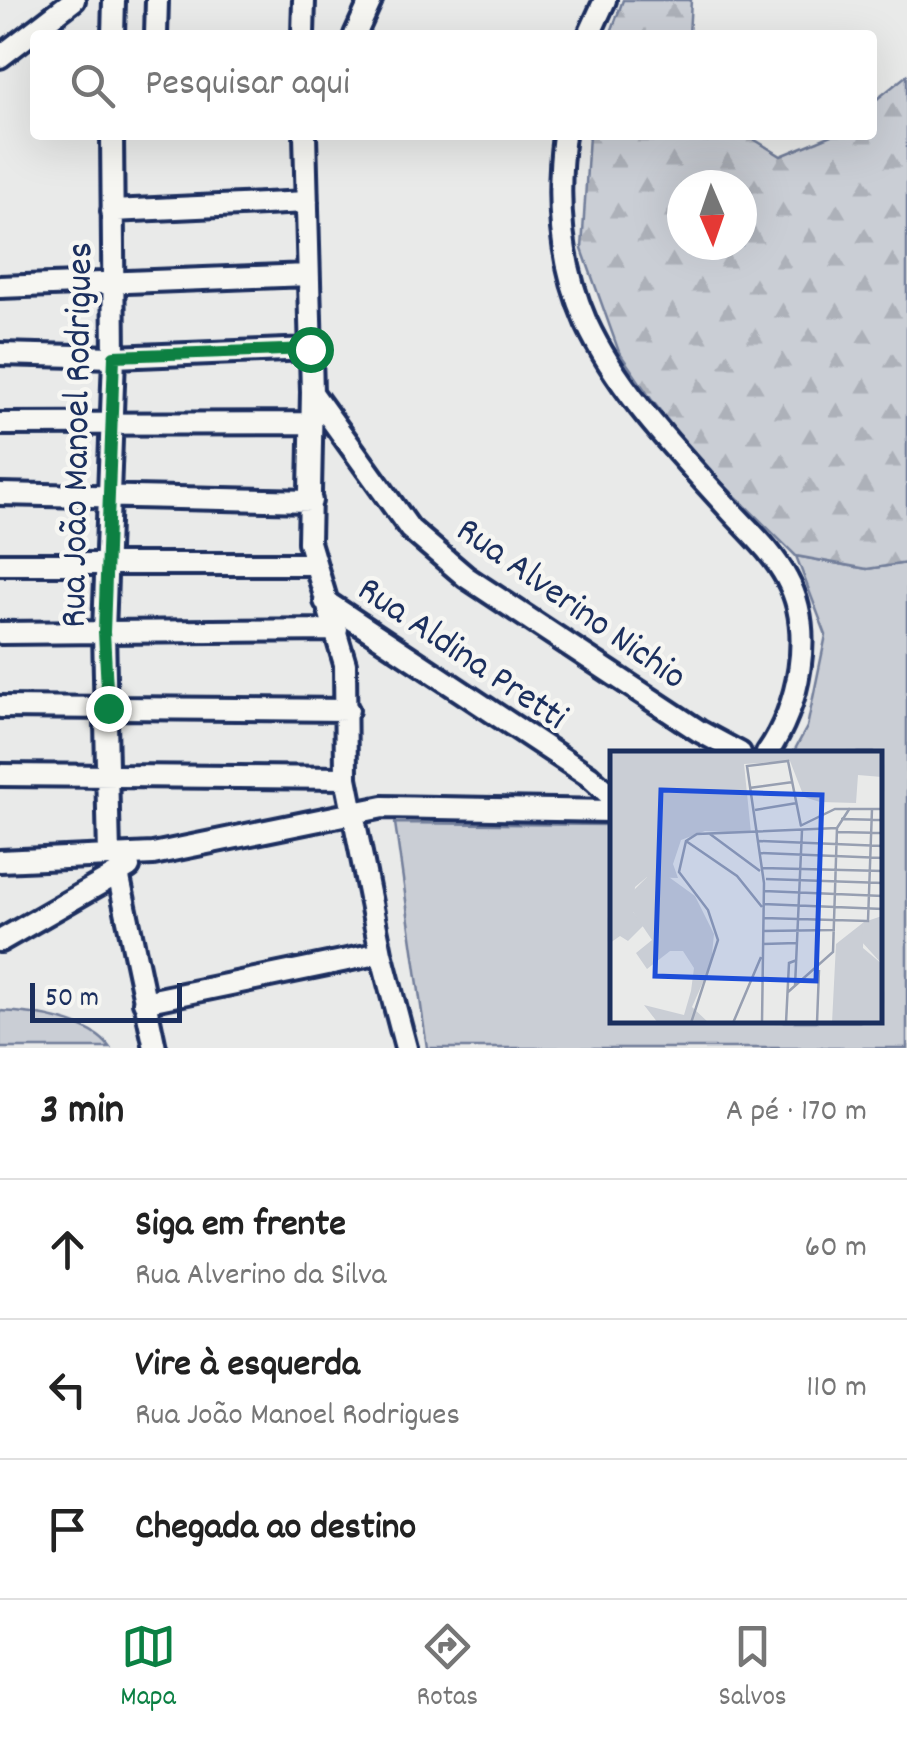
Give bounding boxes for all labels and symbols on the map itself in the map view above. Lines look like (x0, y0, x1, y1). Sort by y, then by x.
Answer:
north arrow (667, 170, 757, 260)
street label: Rua João Manoel Rodrigues (49, 242, 110, 628)
route start (288, 327, 334, 373)
street label: Rua Alverino Nichio (443, 505, 696, 706)
street label: Rua Aldina Pretti (345, 565, 577, 746)
route end (86, 686, 132, 732)
inset map (610, 751, 882, 1023)
scale bar (30, 978, 182, 1023)

